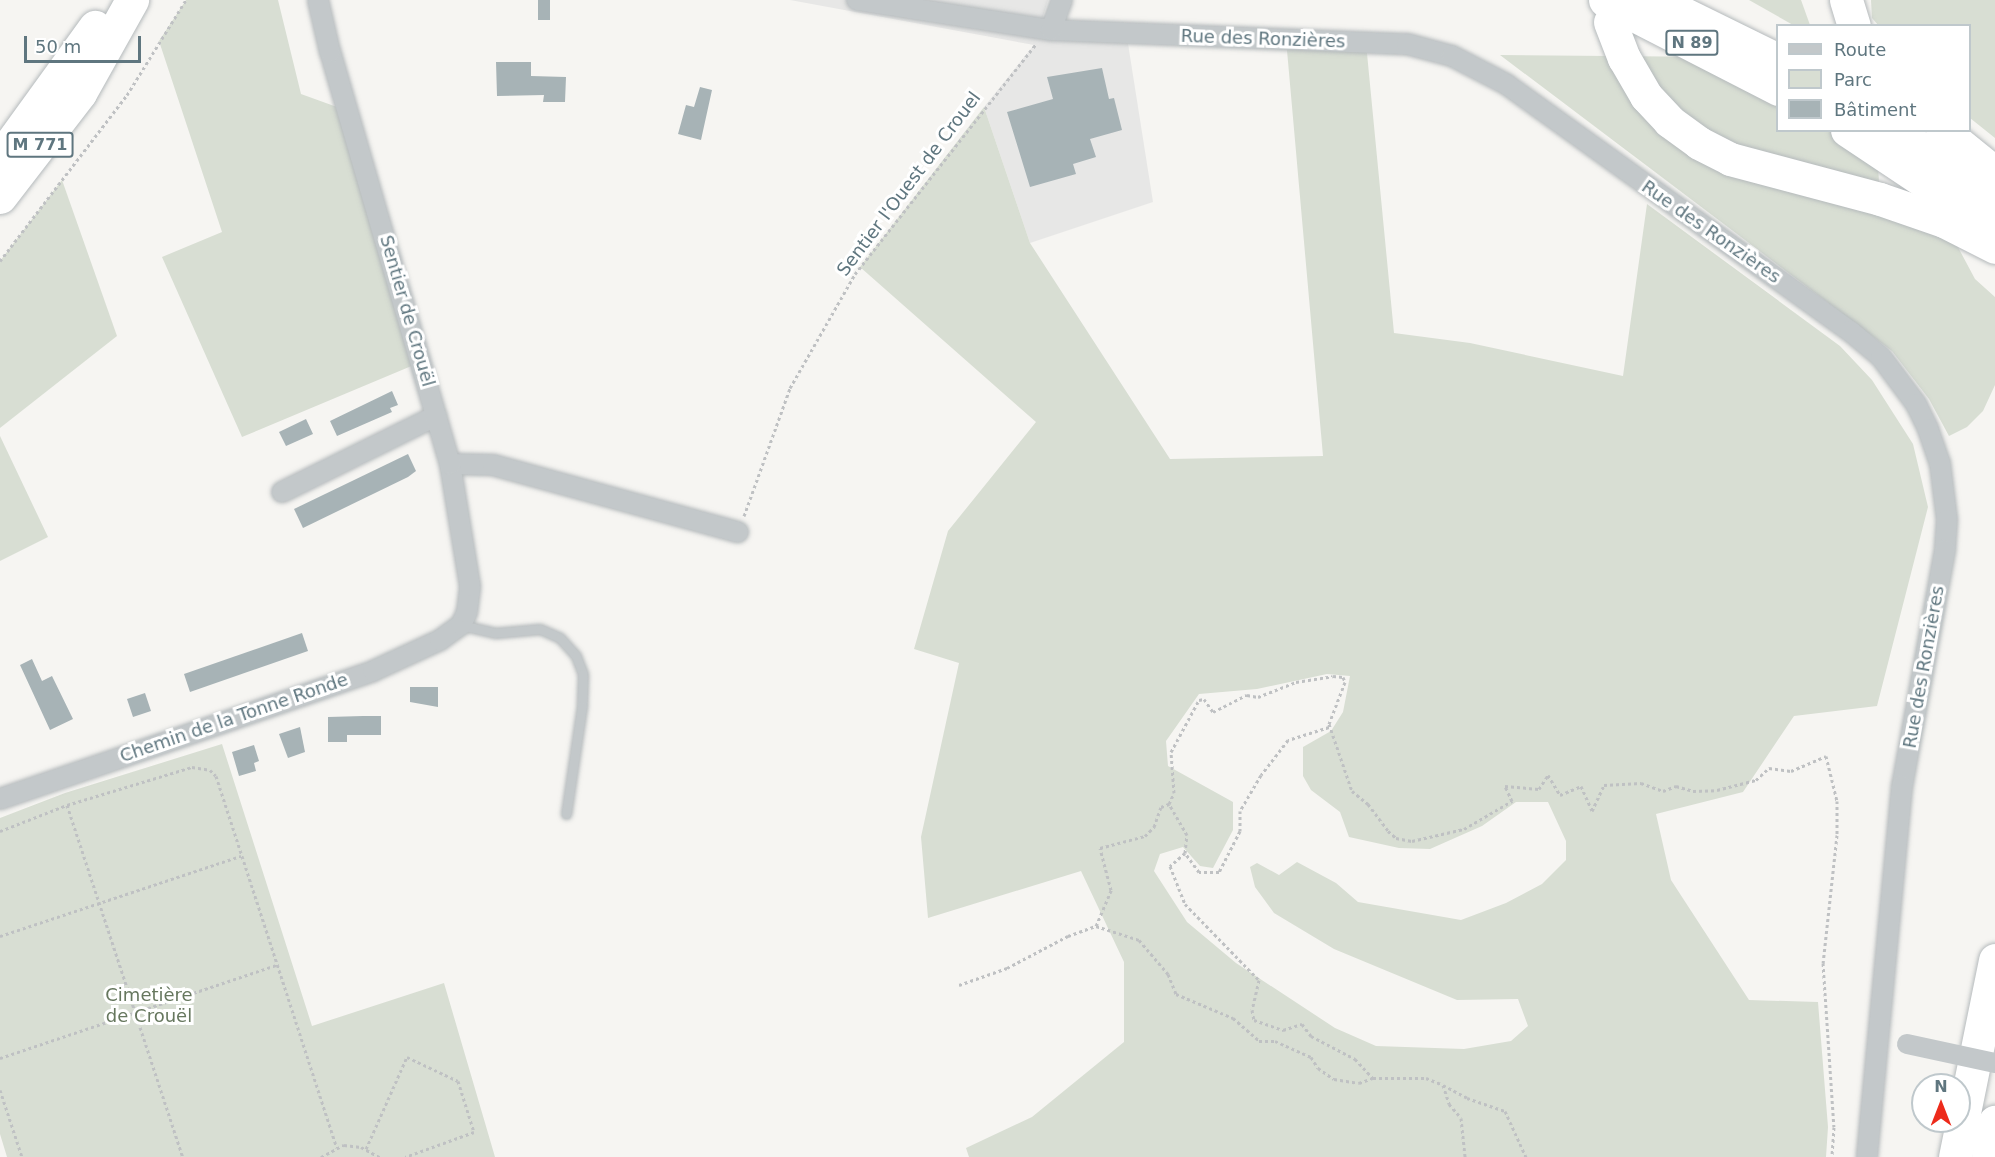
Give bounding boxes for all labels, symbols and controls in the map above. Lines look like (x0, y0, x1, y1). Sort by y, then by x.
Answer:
scale bar (27, 24, 144, 62)
legend (1776, 24, 1971, 132)
street label: Rue des Ronzières (1180, 25, 1346, 53)
road number: N 89 (1665, 30, 1719, 56)
text: 50 m (35, 36, 81, 57)
text: Route (1834, 39, 1886, 60)
text: Parc (1834, 69, 1872, 90)
street label: Sentier l'Ouest de Crouel (833, 88, 985, 280)
text: Bâtiment (1834, 99, 1917, 120)
road number: M 771 (6, 132, 74, 158)
street label: Rue des Ronzières (1637, 176, 1785, 288)
street label: Sentier de Crouël (375, 233, 439, 389)
street label: Rue des Ronzières (1899, 584, 1949, 750)
street label: Chemin de la Tonne Ronde (117, 669, 351, 767)
park label: Cimetière de Crouël (105, 985, 193, 1028)
north arrow (1911, 1073, 1971, 1133)
text: N (1934, 1077, 1948, 1096)

